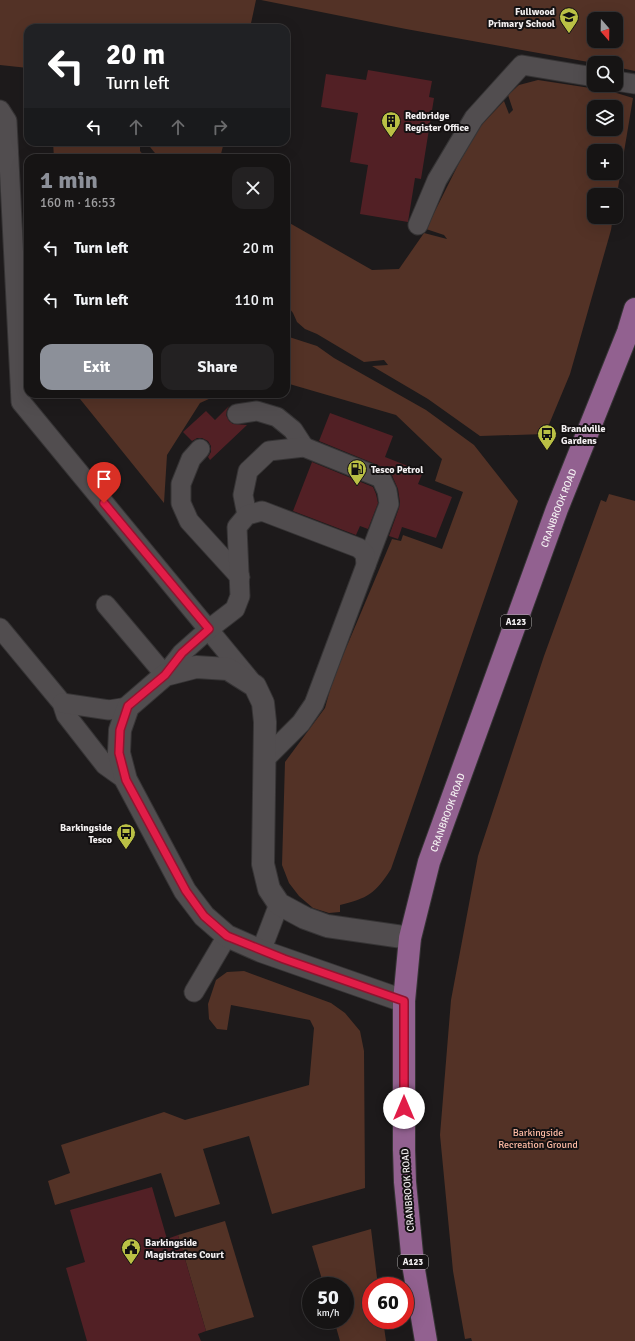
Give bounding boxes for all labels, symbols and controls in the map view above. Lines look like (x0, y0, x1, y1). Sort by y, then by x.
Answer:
place label: Fullwood Primary School (488, 6, 556, 30)
school or university icon: Fullwood Primary School (558, 6, 580, 34)
north arrow (587, 12, 623, 48)
map controls (587, 12, 623, 224)
text: 20 m (106, 38, 165, 72)
icon: left (40, 40, 92, 92)
button: search (587, 56, 623, 92)
text: Turn left (106, 72, 169, 94)
button: layers (587, 100, 623, 136)
building icon: Redbridge Register Office (380, 110, 402, 138)
place label: Redbridge Register Office (405, 110, 469, 134)
icon: left (83, 116, 105, 138)
icon: ahead (125, 116, 147, 138)
icon: ahead (167, 116, 189, 138)
icon: right (209, 116, 231, 138)
button: + (587, 144, 623, 180)
text: 1 min (40, 165, 98, 195)
button: close (232, 167, 274, 209)
button: − (587, 188, 623, 224)
text: 160 m · 16:53 (40, 195, 116, 211)
icon: left (40, 237, 62, 259)
text: Turn left (74, 239, 128, 257)
text: 20 m (243, 239, 274, 257)
icon: left (40, 289, 62, 311)
text: Turn left (74, 291, 128, 309)
text: 110 m (234, 291, 274, 309)
button: Exit (40, 344, 153, 390)
button: Share (161, 344, 274, 390)
bus stop icon: Brandville Gardens (536, 423, 558, 451)
place label: Brandville Gardens (561, 423, 606, 447)
fuel station icon: Tesco Petrol (346, 458, 368, 486)
pin (87, 462, 121, 503)
place label: Tesco Petrol (371, 464, 423, 476)
street label: CRANBROOK ROAD (539, 467, 579, 549)
icon: arrive (93, 468, 115, 490)
road number: A123 (501, 615, 531, 629)
street label: CRANBROOK ROAD (428, 771, 468, 854)
place label: Barkingside Tesco (60, 822, 112, 846)
bus stop icon: Barkingside Tesco (115, 822, 137, 850)
position arrow (383, 1087, 425, 1129)
park label: Barkingside Recreation Ground (498, 1127, 578, 1151)
street label: CRANBROOK ROAD (399, 1148, 417, 1232)
public building icon: Barkingside Magistrates Court (120, 1237, 142, 1265)
place label: Barkingside Magistrates Court (145, 1237, 224, 1261)
road number: A123 (398, 1255, 428, 1269)
speed limit sign: 60 (362, 1277, 414, 1329)
text: 50 (317, 1285, 339, 1310)
text: km/h (317, 1307, 339, 1319)

